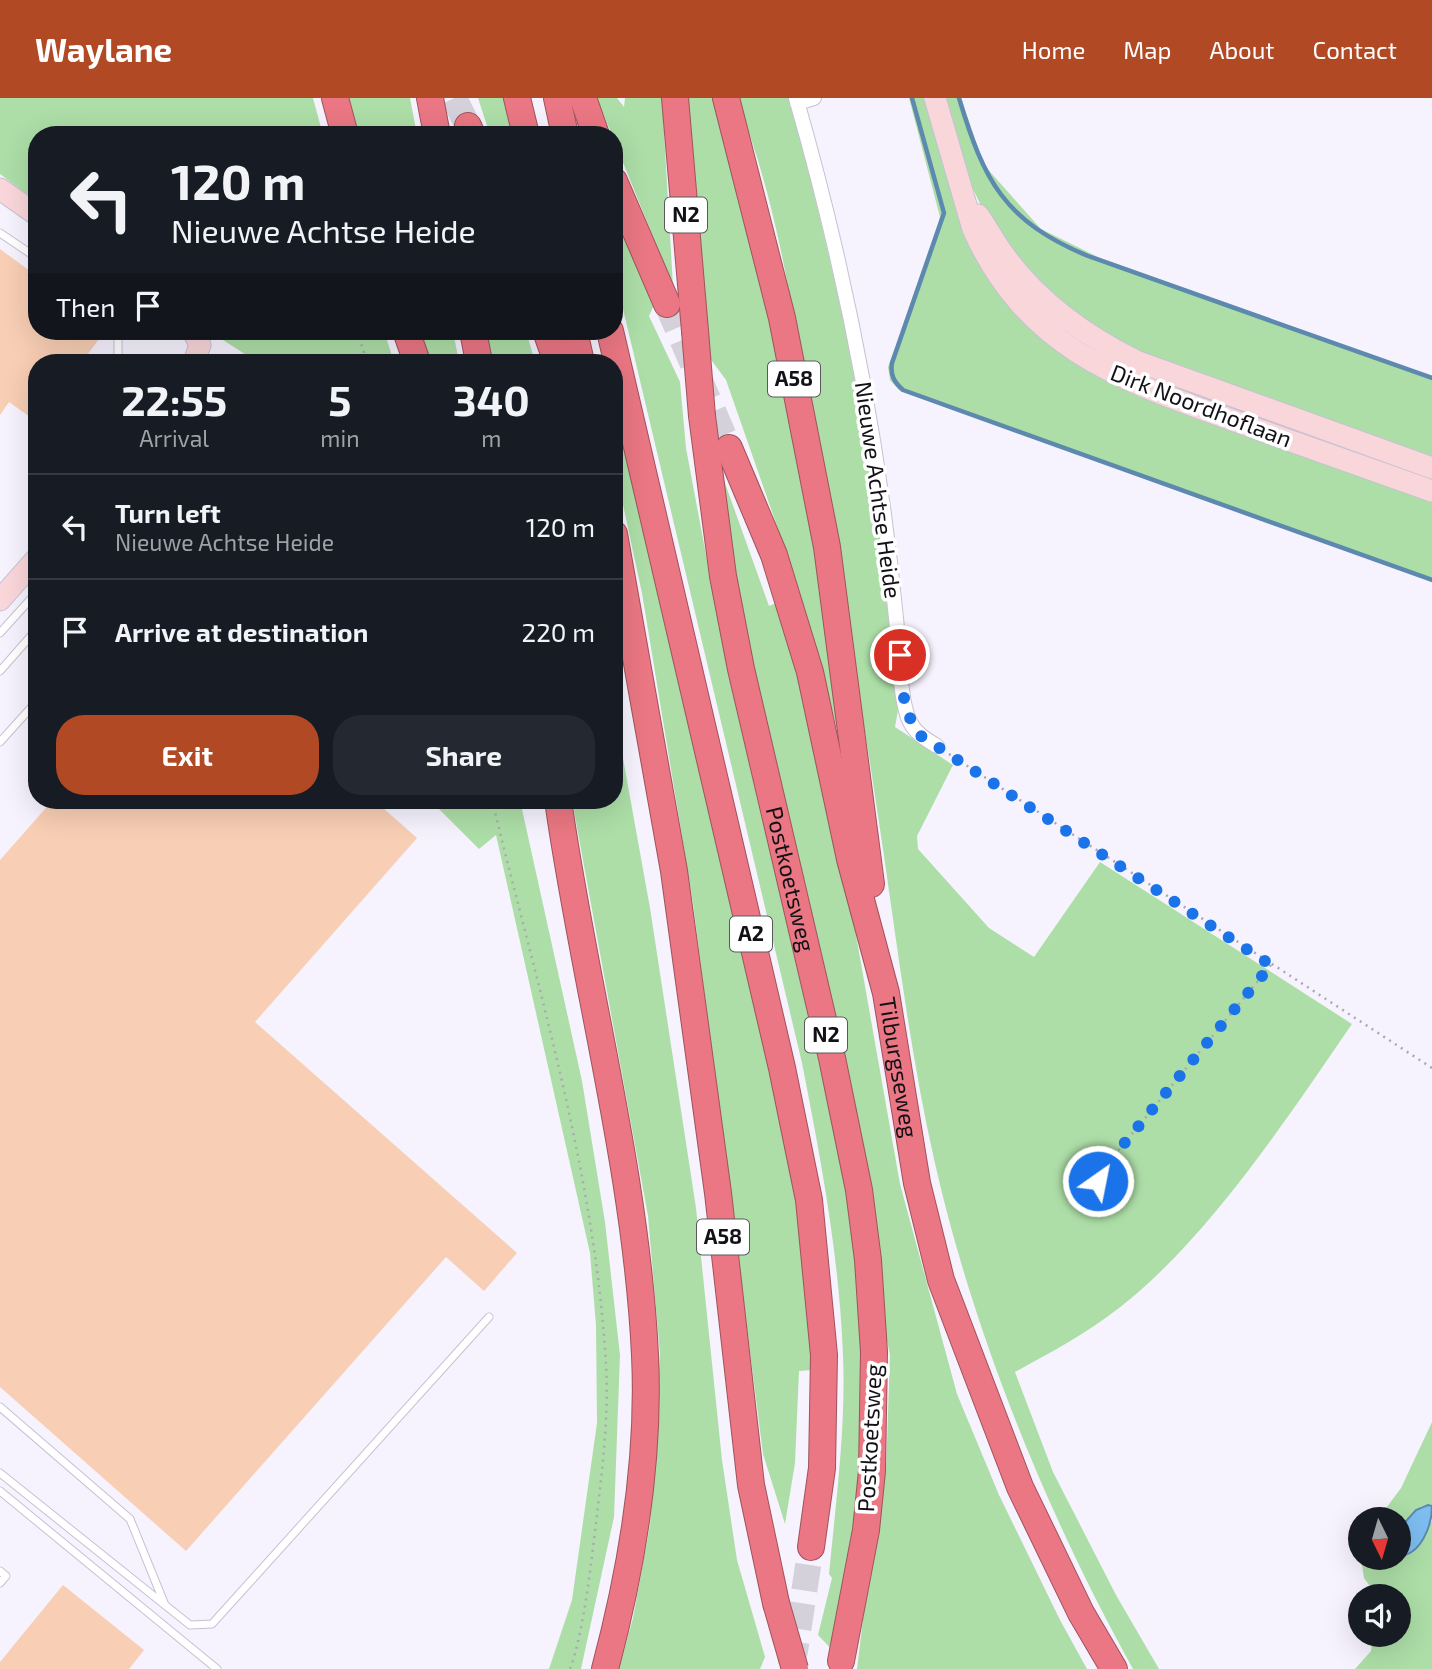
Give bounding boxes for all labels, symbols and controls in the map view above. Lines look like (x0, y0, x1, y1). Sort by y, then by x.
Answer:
text: Waylane (35, 29, 172, 69)
text: Home (1022, 35, 1085, 64)
text: Map (1123, 35, 1171, 64)
text: About (1209, 35, 1275, 64)
text: Contact (1313, 35, 1397, 64)
text: 120 m (171, 151, 305, 210)
icon: left (56, 154, 147, 245)
road number: N2 (665, 198, 707, 232)
text: Nieuwe Achtse Heide (171, 211, 476, 249)
icon: arrive (129, 287, 167, 325)
text: Then (56, 291, 115, 322)
street label: Dirk Noordhoflaan (1107, 358, 1296, 452)
road number: A58 (768, 362, 820, 396)
text: 22:55 (121, 374, 227, 424)
text: 5 (328, 374, 352, 424)
text: 340 (453, 374, 530, 424)
street label: Nieuwe Achtse Heide (850, 379, 908, 600)
text: Arrival (139, 424, 209, 452)
text: min (320, 424, 360, 452)
text: m (481, 424, 501, 452)
text: Turn left (115, 497, 221, 528)
icon: left (56, 508, 94, 546)
text: 120 m (526, 511, 595, 542)
text: Nieuwe Achtse Heide (115, 528, 334, 556)
icon: arrive (56, 613, 94, 651)
text: Arrive at destination (115, 616, 368, 647)
text: 220 m (522, 616, 595, 647)
pin (870, 625, 930, 685)
icon: arrive (881, 636, 919, 674)
button: Exit (56, 715, 319, 795)
button: Share (333, 715, 595, 795)
street label: Postkoetsweg (761, 804, 822, 955)
road number: A2 (730, 916, 772, 952)
street label: Tilburgseweg (874, 995, 924, 1140)
road number: N2 (805, 1018, 847, 1052)
position arrow (1061, 1144, 1135, 1218)
road number: A58 (697, 1220, 749, 1254)
street label: Postkoetsweg (851, 1363, 887, 1513)
north arrow (1348, 1507, 1410, 1570)
map controls (1348, 1507, 1411, 1647)
button: sound (1348, 1584, 1411, 1647)

